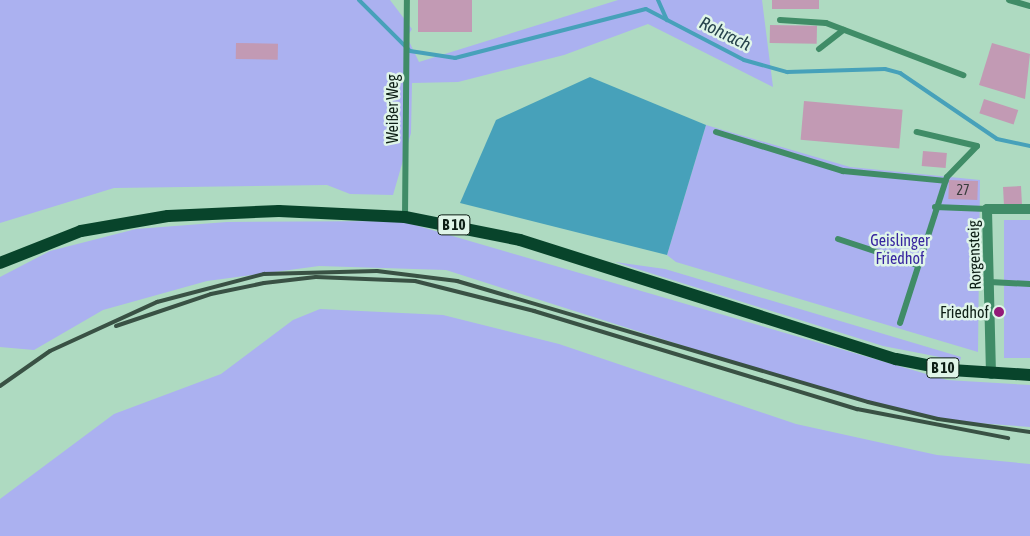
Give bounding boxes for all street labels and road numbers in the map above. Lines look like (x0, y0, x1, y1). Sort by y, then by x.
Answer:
street label: Weißer Weg (382, 74, 402, 144)
road number: B 10 (436, 212, 472, 238)
street label: Rorgensteig (963, 220, 985, 290)
road number: B 10 (926, 356, 960, 380)

